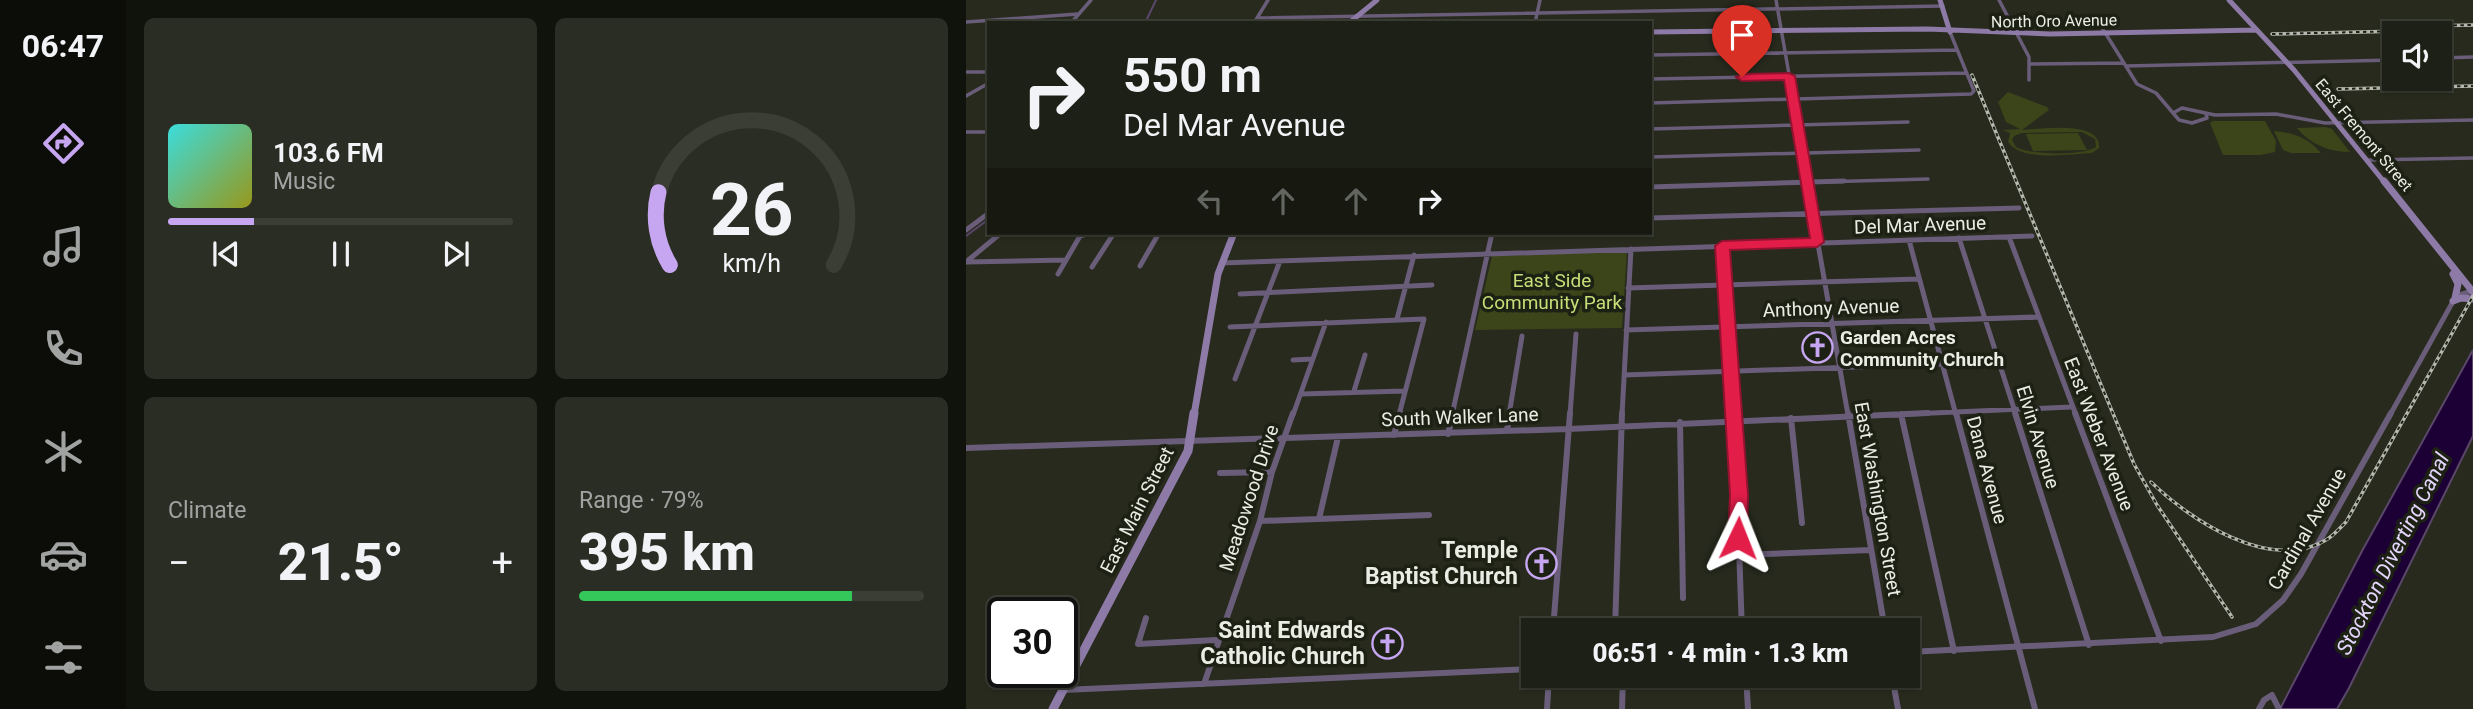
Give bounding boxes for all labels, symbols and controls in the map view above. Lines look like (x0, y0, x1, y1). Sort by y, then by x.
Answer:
pin (1712, 5, 1772, 77)
street label: North Oro Avenue (1991, 10, 2117, 32)
icon: arrive (1723, 16, 1761, 54)
map controls (2382, 21, 2452, 91)
button: sound (2382, 21, 2452, 91)
text: 06:47 (22, 27, 104, 65)
text: 550 m (1123, 47, 1262, 104)
icon: right (1008, 49, 1099, 140)
street label: East Fremont Street (2311, 75, 2417, 195)
text: Del Mar Avenue (1123, 106, 1345, 144)
icon: directions (39, 119, 88, 168)
text: 103.6 FM (273, 138, 384, 168)
text: 26 (710, 167, 793, 253)
text: Music (273, 168, 335, 195)
icon: left (1191, 182, 1229, 220)
icon: ahead (1264, 182, 1302, 220)
icon: ahead (1337, 182, 1375, 220)
icon: right (1410, 182, 1448, 220)
street label: Del Mar Avenue (1854, 211, 1986, 239)
icon: music (39, 222, 88, 271)
icon: previous (207, 235, 245, 273)
icon: pause (322, 235, 360, 273)
icon: next (437, 235, 475, 273)
text: km/h (722, 249, 781, 278)
park label: East Side Community Park (1482, 269, 1623, 314)
street label: Anthony Avenue (1762, 294, 1900, 322)
icon: phone (39, 324, 88, 373)
place label: Garden Acres Community Church (1840, 326, 2004, 371)
church icon: Garden Acres Community Church (1800, 331, 1834, 365)
street label: East Weber Avenue (2059, 354, 2139, 514)
street label: Elvin Avenue (2011, 383, 2065, 491)
street label: East Washington Street (1850, 400, 1906, 598)
street label: South Walker Lane (1381, 403, 1539, 431)
street label: Dana Avenue (1962, 414, 2012, 526)
street label: Meadowood Drive (1214, 422, 1284, 574)
icon: climate (39, 427, 88, 476)
street label: East Main Street (1095, 443, 1179, 577)
water label: Stockton Diverting Canal (2332, 448, 2455, 659)
street label: Cardinal Avenue (2263, 464, 2351, 594)
text: Range · 79% (579, 487, 704, 514)
text: Climate (168, 497, 247, 524)
position arrow (1701, 501, 1775, 575)
text: 395 km (579, 522, 755, 583)
icon: car (39, 530, 88, 579)
text: 21.5° (278, 532, 404, 593)
place label: Temple Baptist Church (1365, 537, 1518, 590)
text: − (168, 541, 190, 585)
text: + (491, 541, 513, 585)
church icon: Temple Baptist Church (1524, 546, 1558, 580)
speed limit sign: 30 (987, 597, 1078, 688)
place label: Saint Edwards Catholic Church (1200, 617, 1365, 670)
church icon: Saint Edwards Catholic Church (1371, 626, 1405, 660)
icon: filters (39, 633, 88, 682)
text: 06:51 · 4 min · 1.3 km (1593, 638, 1848, 668)

